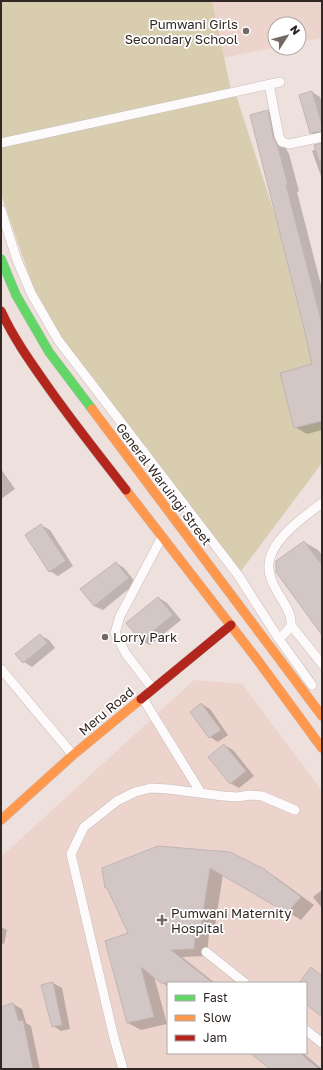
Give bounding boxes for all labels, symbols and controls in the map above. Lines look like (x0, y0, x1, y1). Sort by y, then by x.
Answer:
place label: Pumwani Girls Secondary School (125, 16, 238, 47)
north arrow (267, 16, 307, 56)
text: N (288, 23, 303, 37)
marker: Pumwani Girls Secondary School (241, 26, 251, 36)
street label: General Waruingi Street (113, 420, 215, 548)
place label: Lorry Park (113, 629, 178, 645)
marker: Lorry Park (100, 632, 110, 642)
street label: Meru Road (75, 683, 137, 739)
place label: Pumwani Maternity Hospital (171, 905, 292, 936)
marker: Pumwani Maternity Hospital (156, 914, 168, 926)
legend (167, 982, 307, 1054)
text: Fast (203, 990, 228, 1005)
text: Slow (203, 1010, 231, 1025)
text: Jam (203, 1030, 227, 1045)

